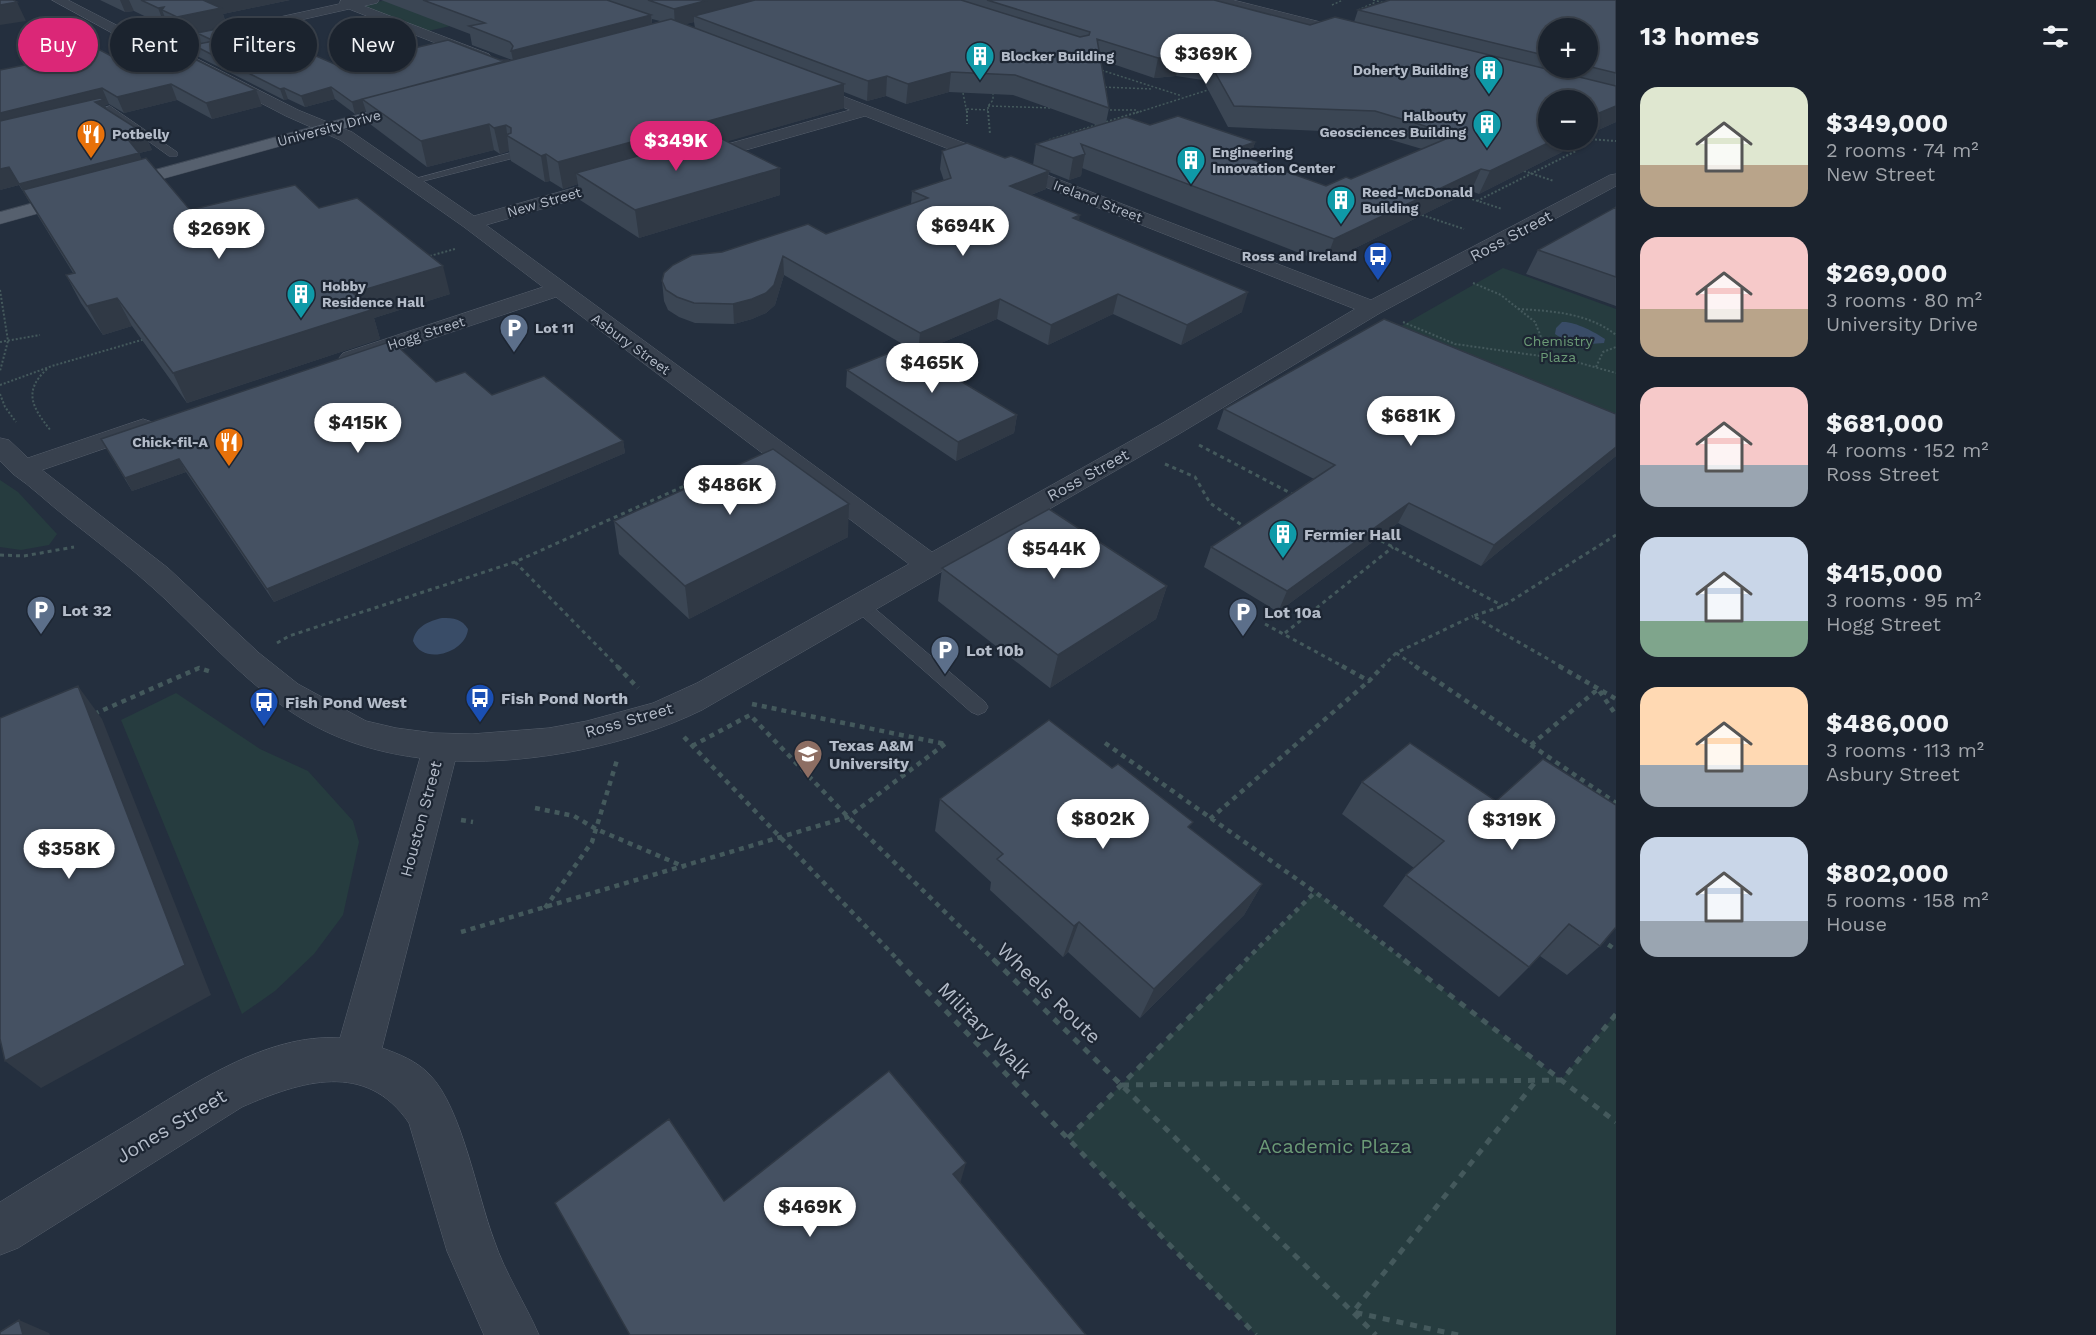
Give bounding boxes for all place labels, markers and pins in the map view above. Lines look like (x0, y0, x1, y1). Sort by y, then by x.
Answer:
pin: $369K (1164, 34, 1248, 85)
building icon: Blocker Building (964, 40, 996, 82)
place label: Blocker Building (1001, 48, 1114, 64)
building icon: Doherty Building (1473, 54, 1505, 96)
place label: Doherty Building (1353, 62, 1468, 78)
place label: Halbouty Geosciences Building (1319, 108, 1466, 140)
building icon: Halbouty Geosciences Building (1471, 108, 1503, 150)
restaurant icon: Potbelly (75, 118, 107, 160)
pin: $349K (634, 121, 718, 172)
place label: Potbelly (112, 126, 170, 142)
building icon: Engineering Innovation Center (1175, 144, 1207, 186)
place label: Engineering Innovation Center (1212, 144, 1335, 176)
building icon: Reed-McDonald Building (1325, 184, 1357, 226)
place label: Reed-McDonald Building (1362, 184, 1473, 216)
pin: $694K (921, 206, 1005, 257)
pin: $269K (177, 209, 261, 260)
bus stop icon: Ross and Ireland (1362, 240, 1394, 282)
place label: Ross and Ireland (1242, 248, 1357, 264)
building icon: Hobby Residence Hall (285, 278, 317, 320)
place label: Hobby Residence Hall (322, 278, 425, 310)
parking icon: Lot 11 (498, 312, 530, 354)
place label: Lot 11 (535, 320, 574, 336)
pin: $465K (890, 343, 974, 394)
pin: $681K (1369, 396, 1453, 447)
pin: $415K (316, 403, 400, 454)
restaurant icon: Chick-fil-A (213, 426, 245, 468)
place label: Chick-fil-A (132, 434, 209, 450)
pin: $486K (688, 465, 772, 516)
building icon: Fermier Hall (1267, 518, 1299, 560)
place label: Fermier Hall (1304, 525, 1402, 544)
pin: $544K (1012, 529, 1096, 580)
parking icon: Lot 32 (25, 594, 57, 636)
parking icon: Lot 10a (1227, 596, 1259, 638)
place label: Lot 32 (62, 601, 112, 620)
place label: Lot 10a (1264, 603, 1322, 622)
parking icon: Lot 10b (929, 634, 961, 676)
place label: Lot 10b (966, 641, 1024, 660)
bus stop icon: Fish Pond North (464, 682, 496, 724)
bus stop icon: Fish Pond West (248, 686, 280, 728)
place label: Fish Pond North (501, 689, 628, 708)
place label: Fish Pond West (285, 693, 407, 712)
place label: Texas A&M University (829, 736, 914, 773)
school or university icon: Texas A&M University (792, 738, 824, 780)
pin: $802K (1061, 799, 1145, 850)
pin: $319K (1470, 800, 1554, 851)
pin: $358K (27, 829, 111, 880)
pin: $469K (768, 1187, 852, 1238)

